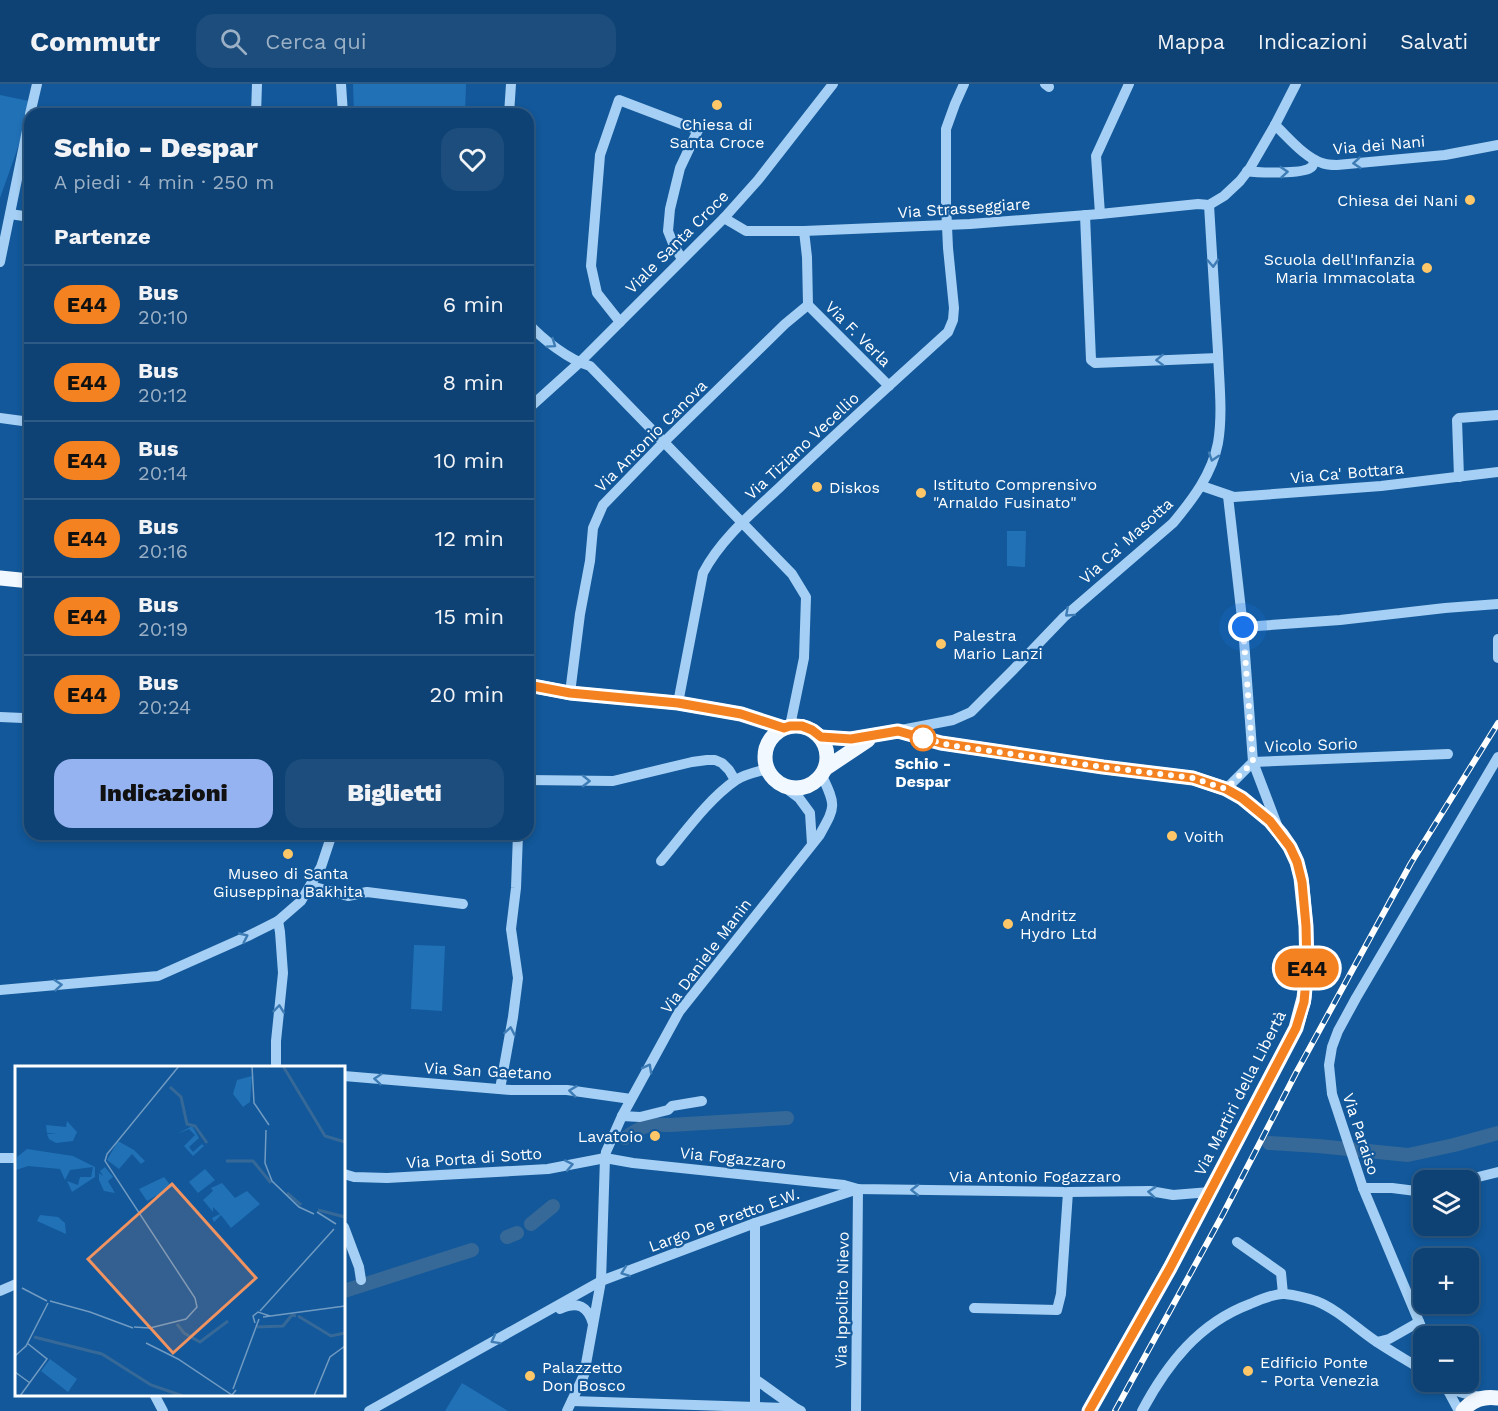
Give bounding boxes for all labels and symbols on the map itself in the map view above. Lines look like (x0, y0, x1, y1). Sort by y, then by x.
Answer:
marker: Chiesa di Santa Croce (710, 98, 724, 112)
place label: Chiesa di Santa Croce (670, 115, 764, 152)
street label: Via dei Nani (1332, 132, 1426, 158)
one-way arrow (1352, 156, 1361, 169)
one-way arrow (1279, 166, 1288, 179)
street label: Viale Santa Croce (621, 186, 733, 298)
place label: Chiesa dei Nani (1337, 191, 1458, 210)
marker: Chiesa dei Nani (1463, 193, 1477, 207)
street label: Via Strasseggiare (897, 194, 1031, 222)
place label: Scuola dell'Infanzia Maria Immacolata (1264, 250, 1415, 287)
one-way arrow (1206, 259, 1219, 268)
marker: Scuola dell'Infanzia Maria Immacolata (1420, 261, 1434, 275)
street label: Via F. Verla (821, 297, 895, 371)
one-way arrow (546, 337, 557, 348)
one-way arrow (1155, 353, 1164, 366)
street label: Via Antonio Canova (591, 376, 711, 496)
street label: Via Tiziano Vecellio (741, 388, 863, 504)
one-way arrow (1208, 451, 1221, 462)
street label: Via Ca' Bottara (1289, 459, 1405, 487)
place label: Istituto Comprensivo "Arnaldo Fusinato" (933, 475, 1097, 512)
place label: Diskos (829, 478, 880, 497)
marker: Diskos (810, 480, 824, 494)
marker: Istituto Comprensivo "Arnaldo Fusinato" (914, 486, 928, 500)
street label: Via Ca' Masotta (1075, 494, 1177, 588)
one-way arrow (1065, 606, 1075, 617)
your location (1228, 612, 1258, 642)
place label: Palestra Mario Lanzi (953, 626, 1043, 663)
marker: Palestra Mario Lanzi (934, 637, 948, 651)
marker: Schio - Despar (910, 725, 936, 751)
street label: Vicolo Sorio (1264, 734, 1358, 756)
place label: Schio - Despar (895, 754, 951, 791)
one-way arrow (582, 775, 591, 787)
place label: Voith (1184, 827, 1224, 846)
marker: Voith (1165, 829, 1179, 843)
marker: Museo di Santa Giuseppina Bakhita (281, 847, 295, 861)
place label: Museo di Santa Giuseppina Bakhita (213, 864, 363, 901)
street label: Via Daniele Manin (657, 895, 755, 1017)
place label: Andritz Hydro Ltd (1020, 906, 1097, 943)
marker: Andritz Hydro Ltd (1001, 917, 1015, 931)
one-way arrow (238, 933, 249, 945)
line badge: E44 (1272, 948, 1342, 988)
one-way arrow (54, 979, 63, 992)
one-way arrow (272, 1005, 285, 1014)
street label: Via Martiri della Libertà (1190, 1007, 1290, 1179)
one-way arrow (504, 1027, 516, 1036)
street label: Via San Gaetano (423, 1058, 553, 1084)
one-way arrow (641, 1063, 652, 1074)
inset map (15, 1066, 345, 1396)
one-way arrow (374, 1073, 383, 1086)
one-way arrow (568, 1086, 577, 1098)
street label: Via Paraiso (1339, 1091, 1383, 1177)
place label: Lavatoio (578, 1127, 643, 1146)
marker: Lavatoio (648, 1129, 662, 1143)
street label: Via Fogazzaro (679, 1143, 787, 1173)
street label: Via Porta di Sotto (405, 1144, 543, 1172)
one-way arrow (564, 1159, 574, 1172)
street label: Via Antonio Fogazzaro (949, 1167, 1121, 1186)
one-way arrow (911, 1183, 920, 1196)
street label: Largo De Pretto E.W. (646, 1184, 802, 1256)
one-way arrow (1147, 1186, 1157, 1199)
street label: Via Ippolito Nievo (831, 1231, 853, 1369)
one-way arrow (621, 1265, 632, 1277)
one-way arrow (491, 1333, 501, 1344)
place label: Edificio Ponte - Porta Venezia (1260, 1353, 1379, 1390)
place label: Palazzetto Don Bosco (542, 1358, 626, 1395)
marker: Edificio Ponte - Porta Venezia (1241, 1364, 1255, 1378)
marker: Palazzetto Don Bosco (523, 1369, 537, 1383)

